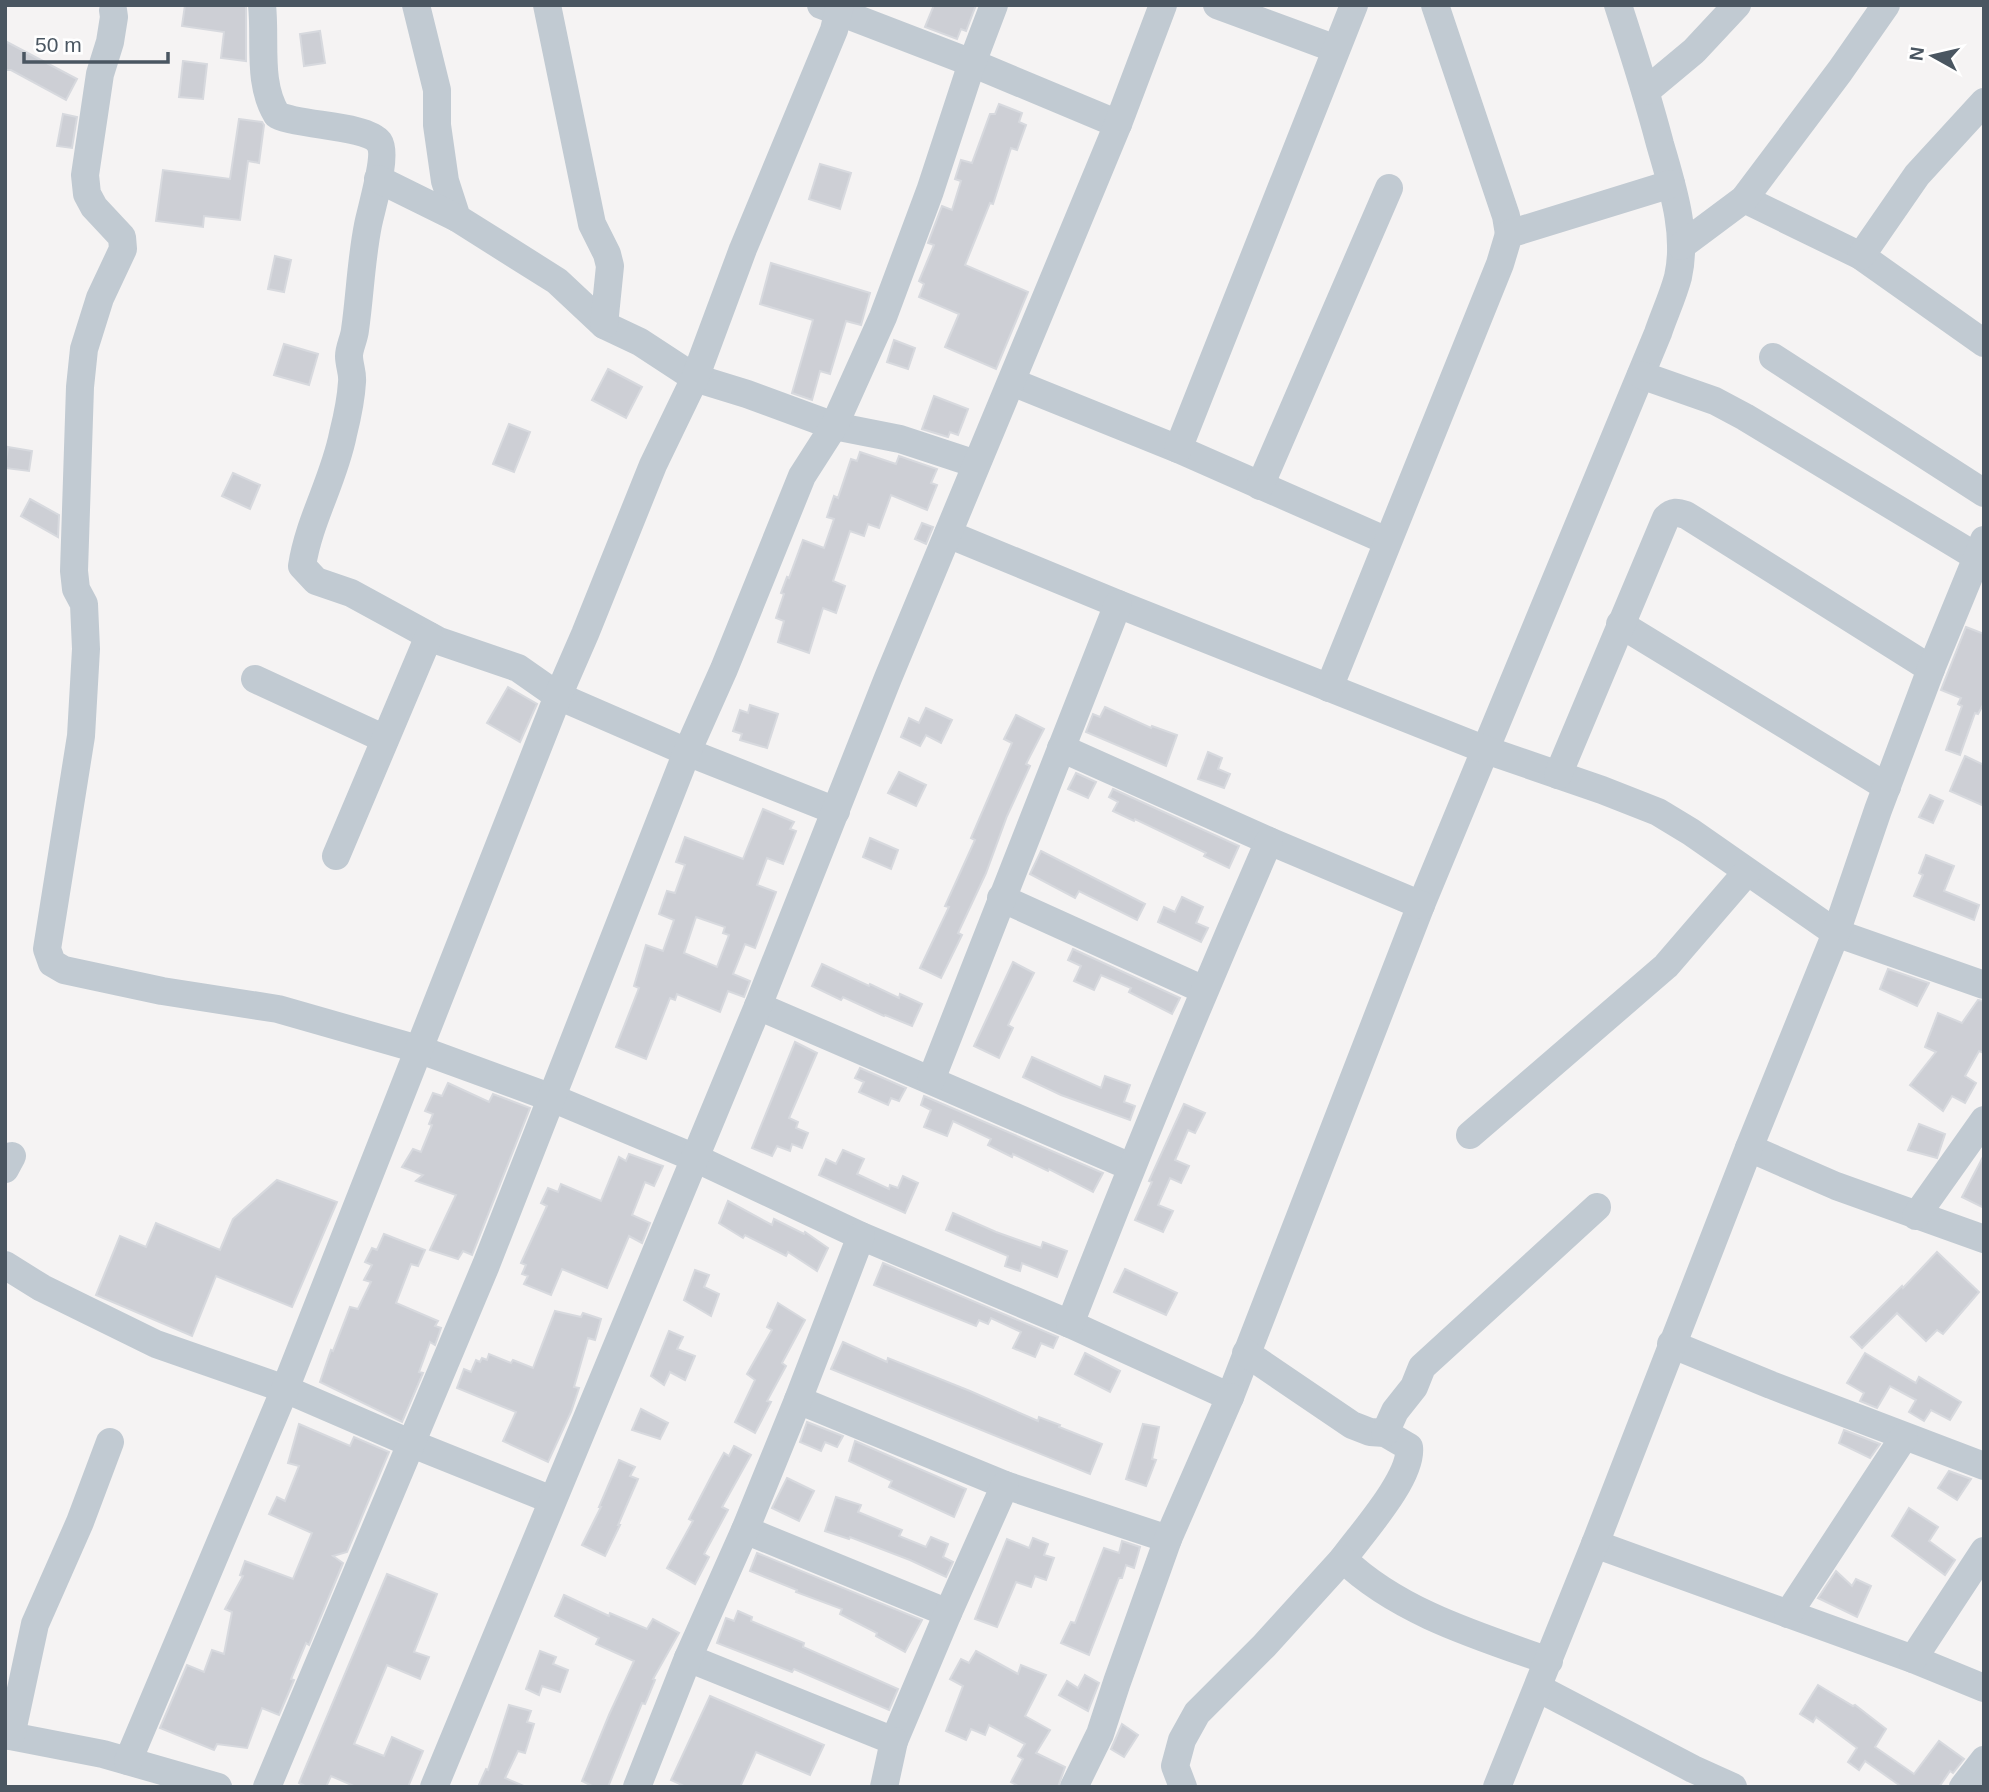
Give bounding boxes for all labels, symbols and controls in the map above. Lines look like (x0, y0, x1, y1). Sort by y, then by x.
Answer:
scale bar (24, 21, 168, 65)
north arrow (1898, 21, 1968, 91)
text: 50 m (35, 33, 82, 56)
text: N (1905, 45, 1928, 62)

